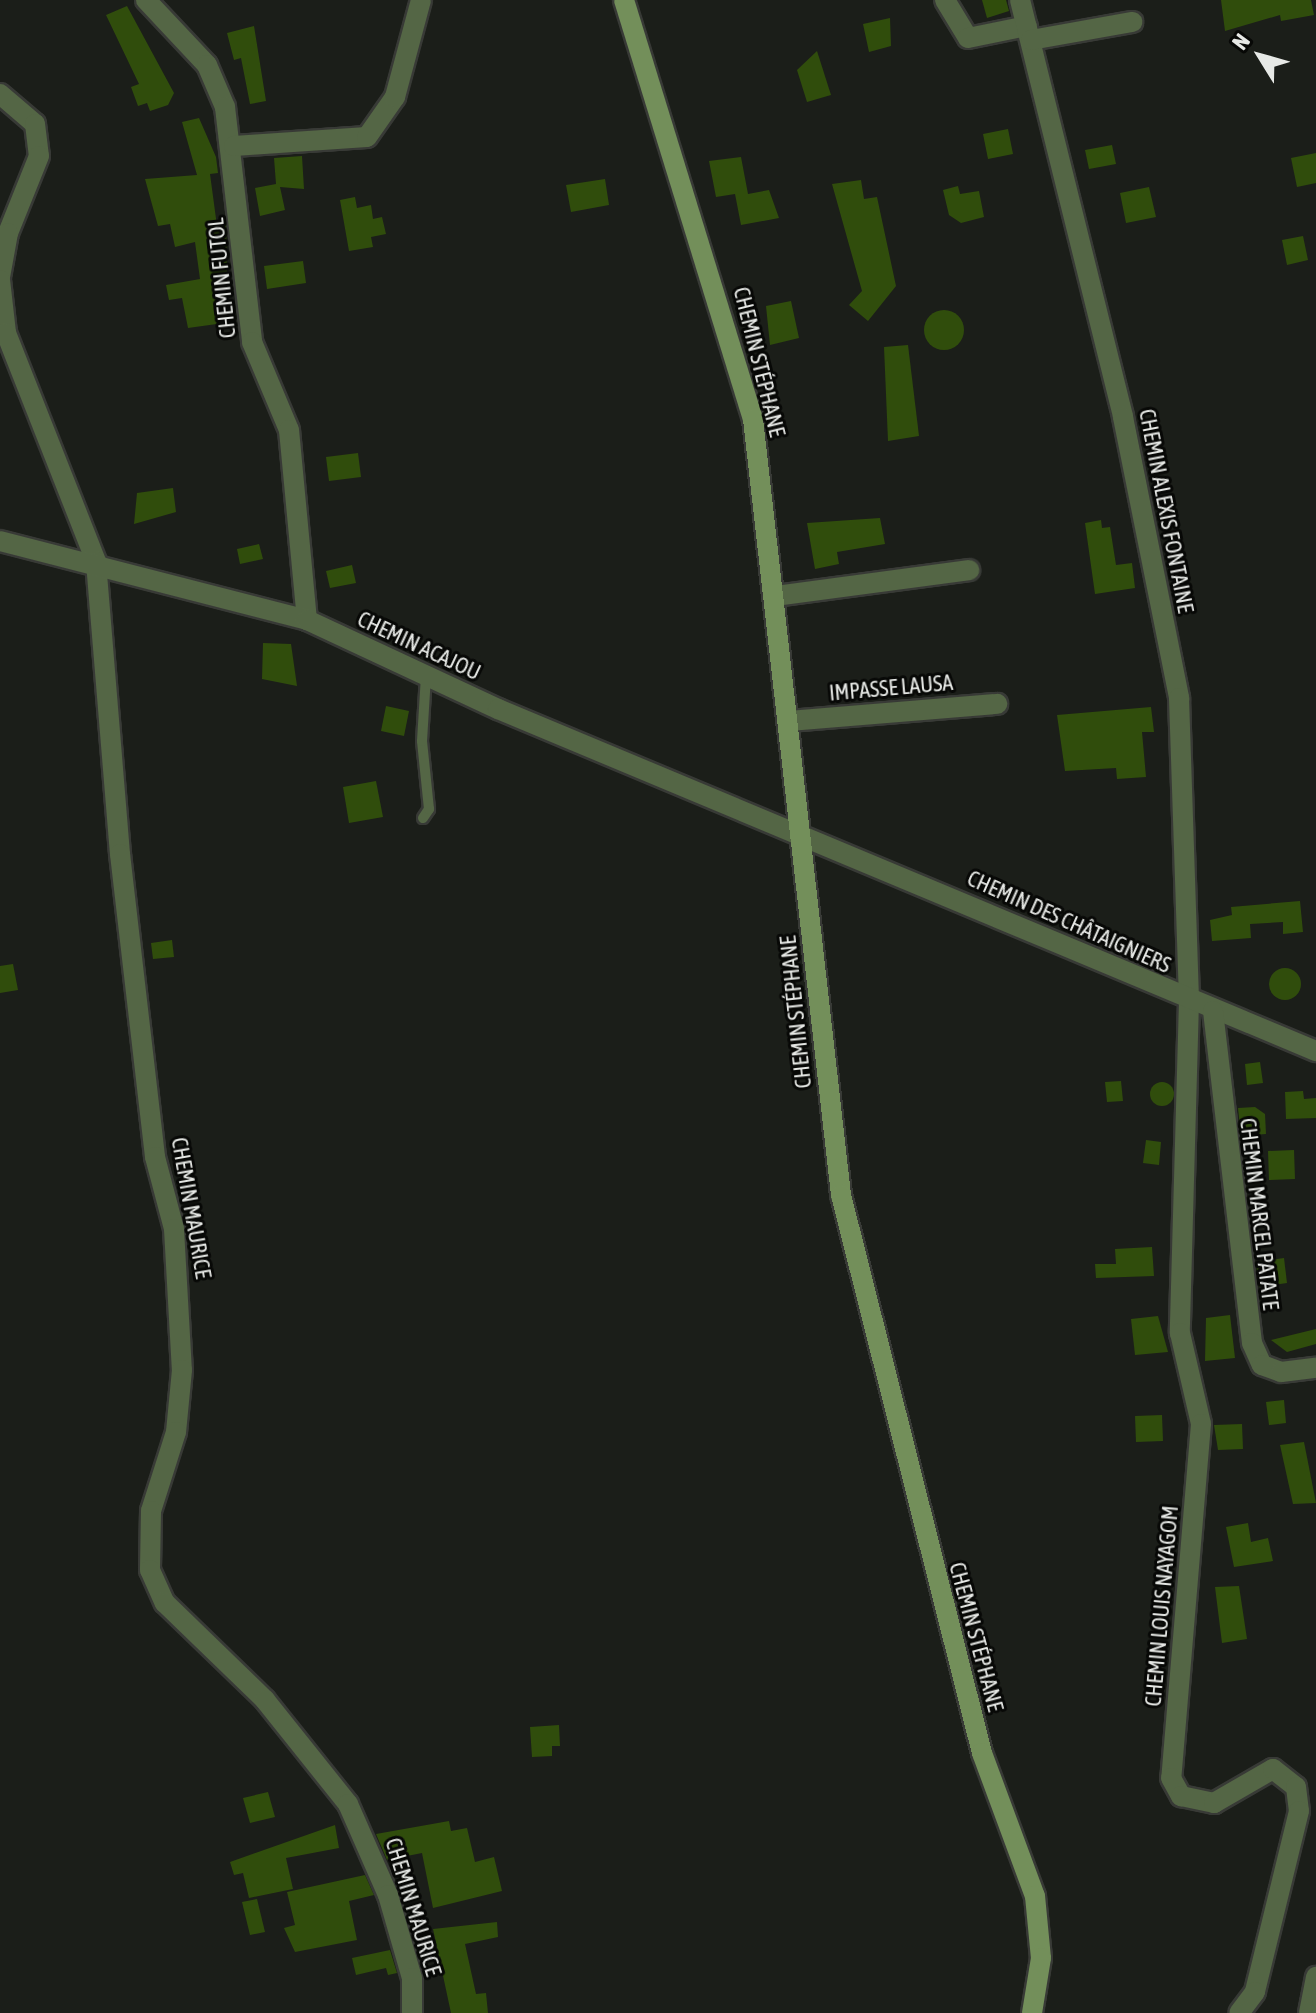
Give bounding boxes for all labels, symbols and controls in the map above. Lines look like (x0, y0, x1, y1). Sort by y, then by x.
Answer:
north arrow (1220, 16, 1300, 96)
text: N (1227, 29, 1255, 55)
street label: CHEMIN FUTOL (203, 217, 241, 339)
street label: CHEMIN STÉPHANE (728, 284, 790, 440)
street label: CHEMIN ALEXIS FONTAINE (1133, 407, 1199, 615)
street label: CHEMIN ACAJOU (353, 606, 485, 686)
street label: IMPASSE LAUSA (828, 669, 954, 707)
street label: CHEMIN DES CHÂTAIGNIERS (963, 865, 1175, 979)
street label: CHEMIN STÉPHANE (775, 934, 817, 1090)
street label: CHEMIN MARCEL PATATE (1234, 1117, 1284, 1311)
street label: CHEMIN MAURICE (166, 1135, 216, 1281)
street label: CHEMIN LOUIS NAYAGOM (1140, 1504, 1184, 1708)
street label: CHEMIN STÉPHANE (943, 1560, 1009, 1714)
street label: CHEMIN MAURICE (380, 1835, 446, 1979)

